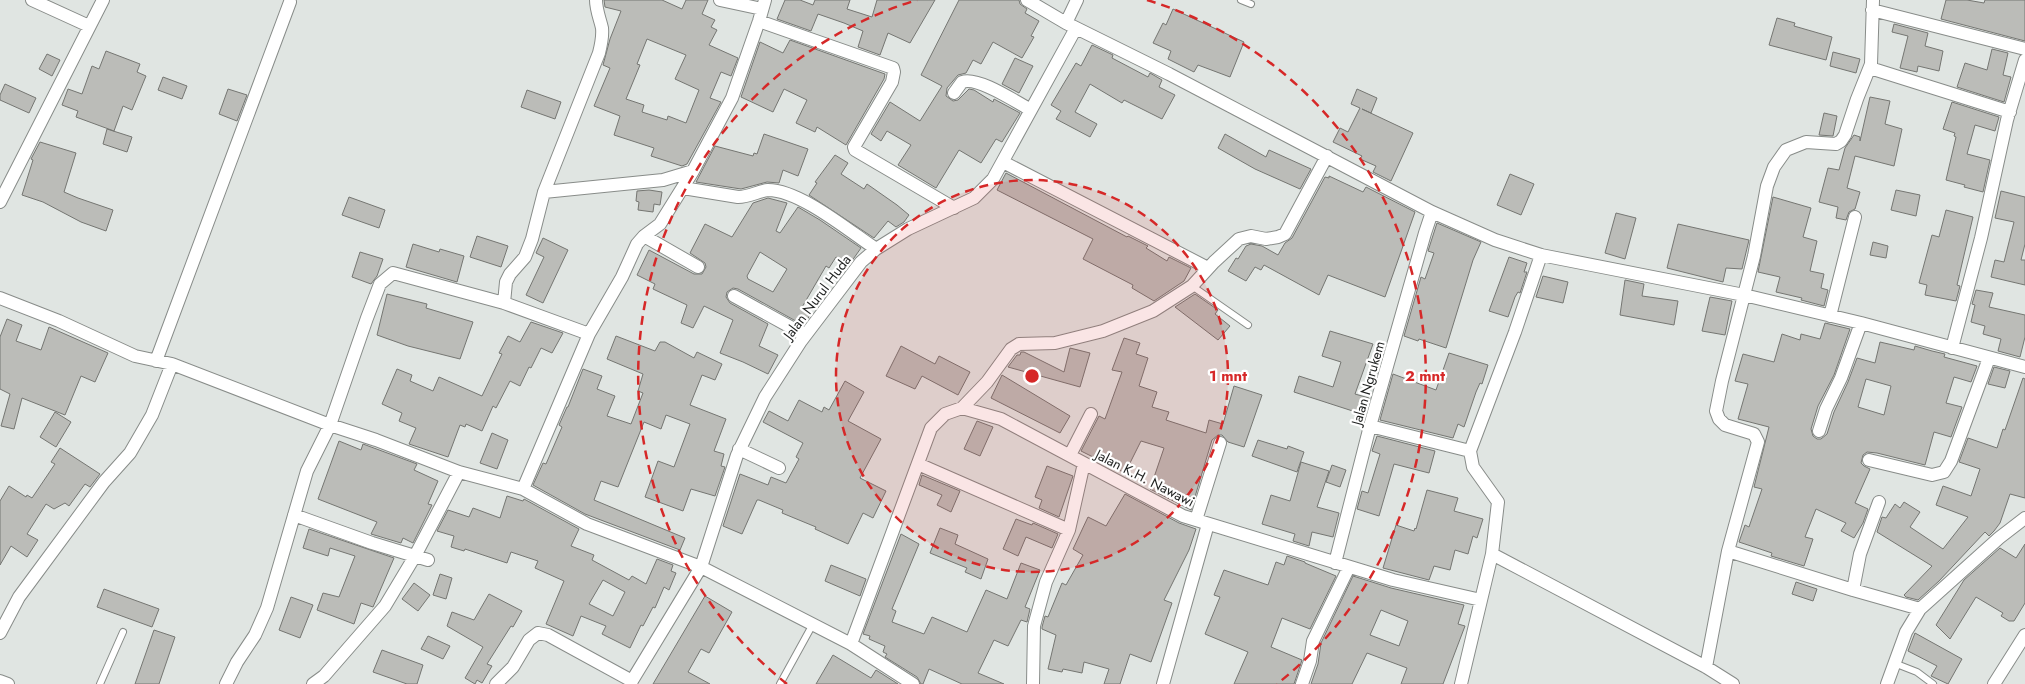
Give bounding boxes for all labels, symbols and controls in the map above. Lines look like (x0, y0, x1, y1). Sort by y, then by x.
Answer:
street label: Jalan Nurul Huda (777, 250, 856, 345)
street label: Jalan Ngrukem (1346, 339, 1390, 429)
text: 1 mnt (1209, 365, 1247, 387)
text: 2 mnt (1405, 365, 1445, 387)
centre of rings (1023, 367, 1041, 385)
street label: Jalan K.H. Nawawi (1090, 443, 1198, 512)

